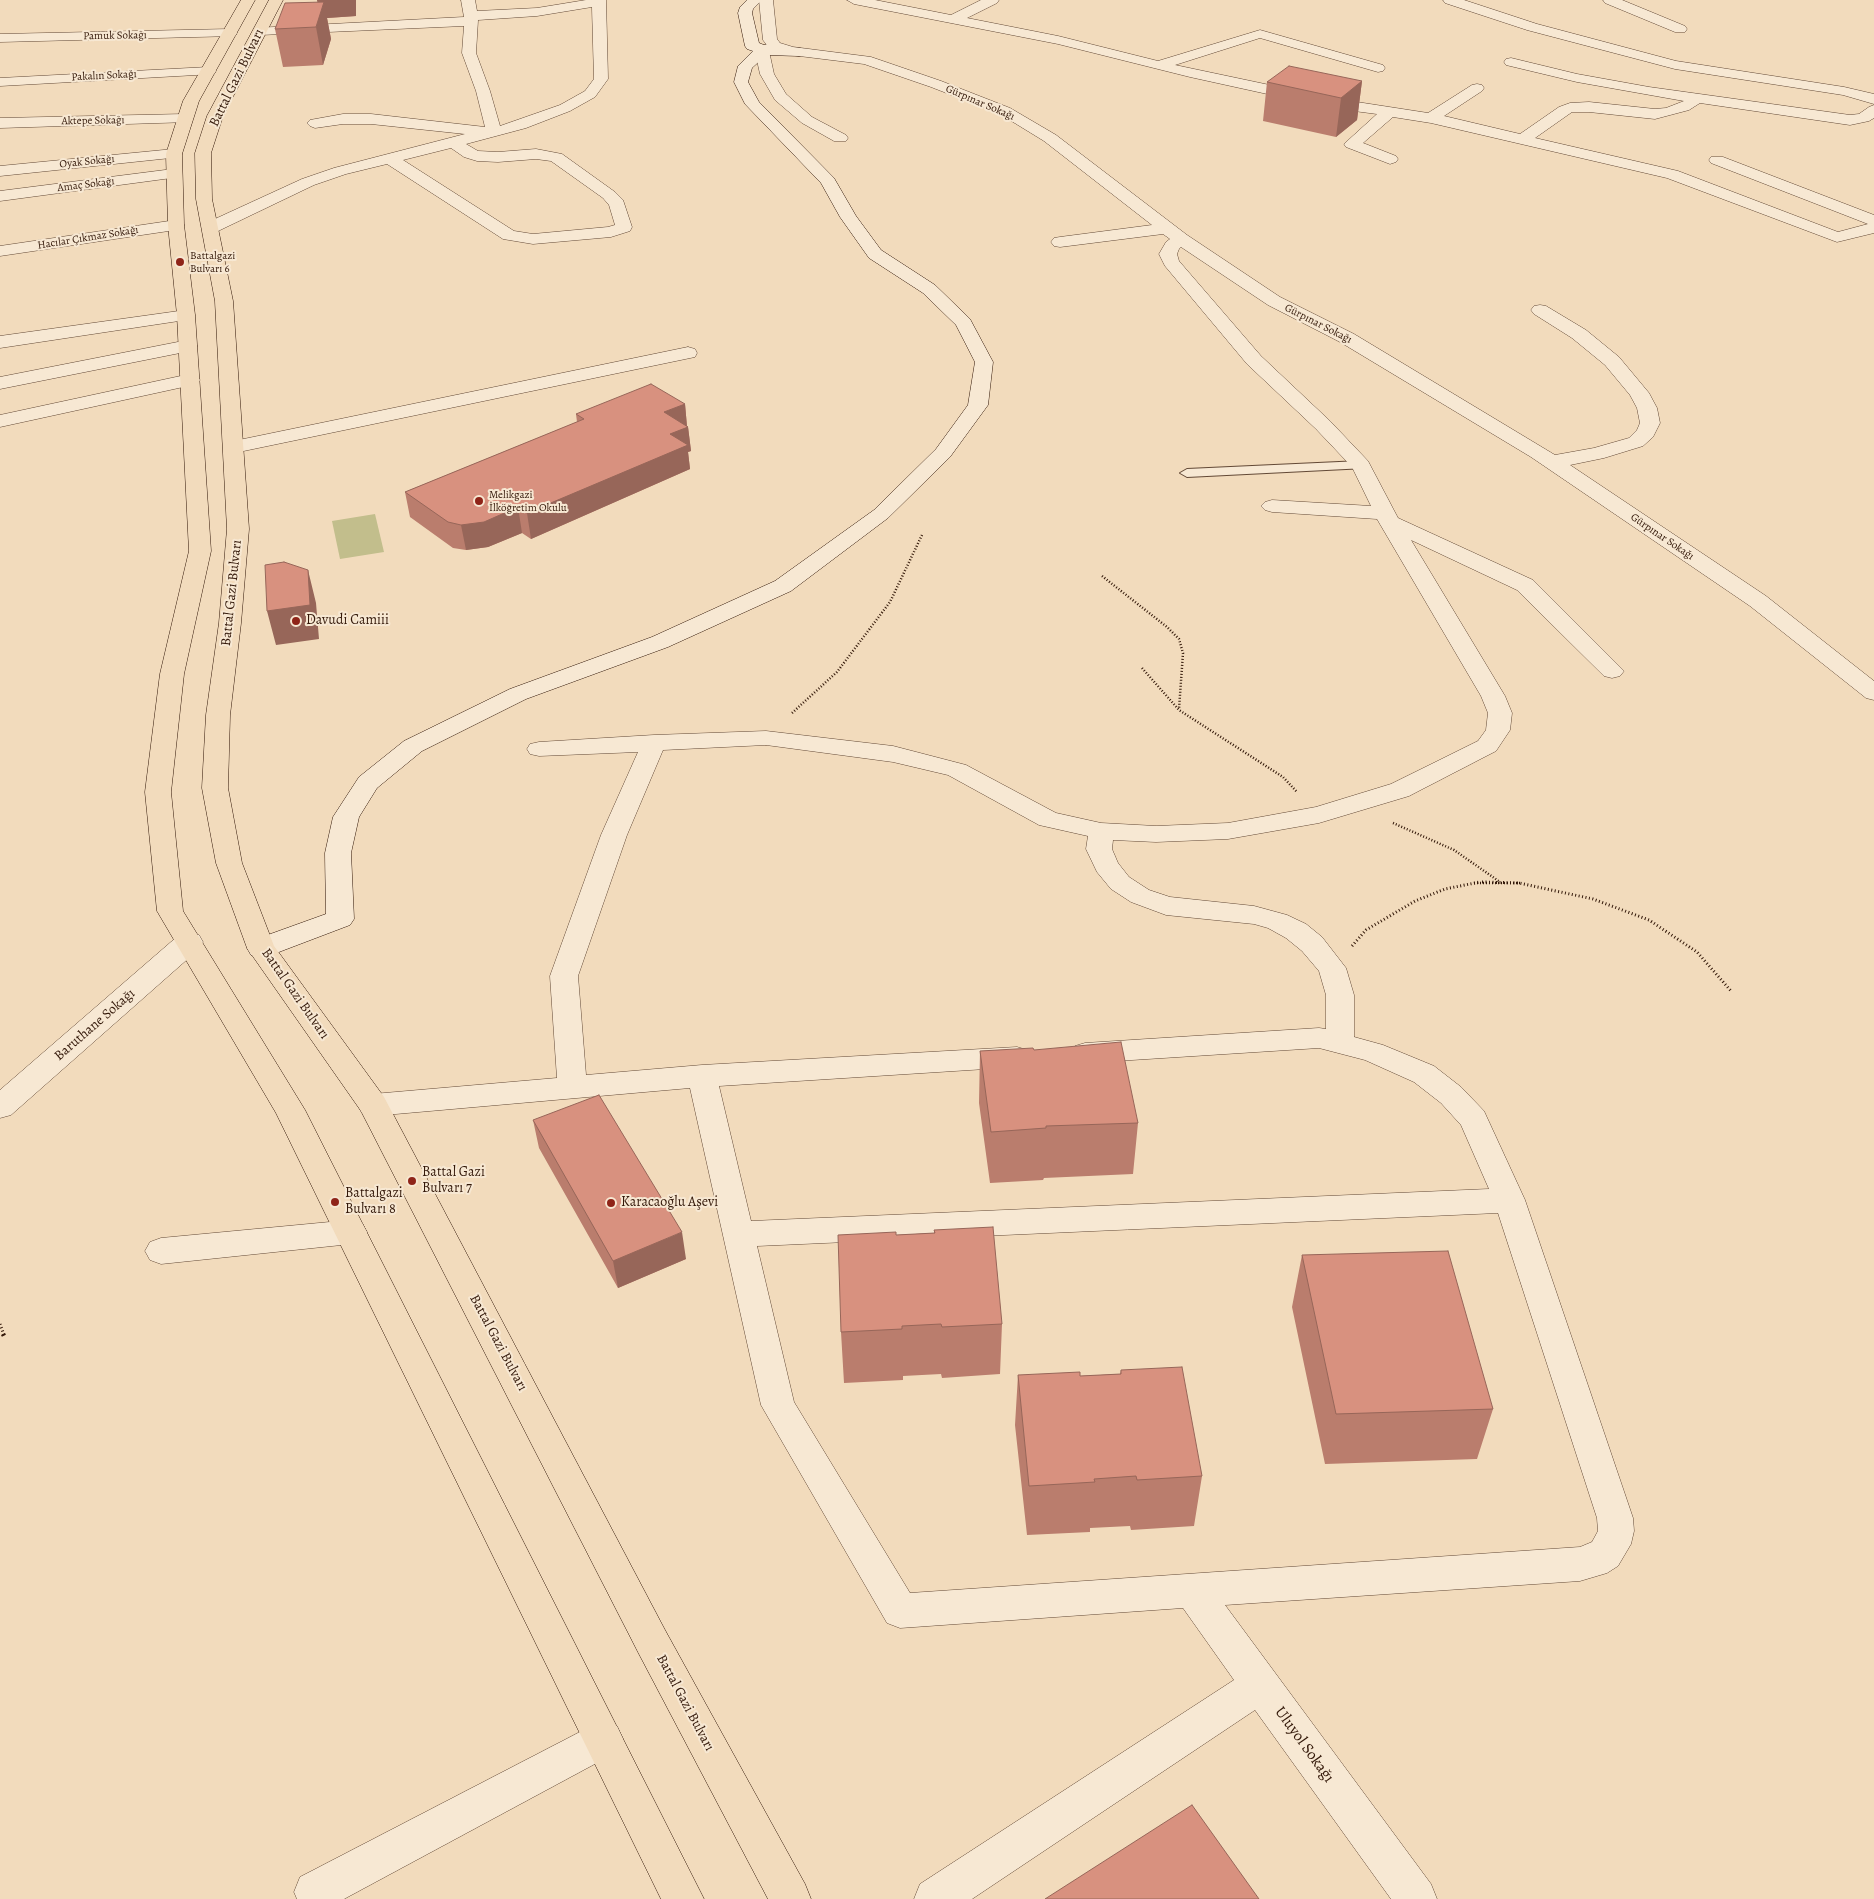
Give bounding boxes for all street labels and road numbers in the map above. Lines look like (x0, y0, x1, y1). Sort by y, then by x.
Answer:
street label: Battal Gazi Bulvarı (206, 26, 268, 130)
street label: Pamuk Sokağı (83, 29, 147, 43)
street label: Pakalın Sokağı (71, 68, 137, 84)
street label: Gürpınar Sokağı (943, 83, 1017, 123)
street label: Aktepe Sokağı (61, 114, 125, 128)
street label: Oyak Sokağı (59, 153, 115, 171)
street label: Amaç Sokağı (57, 175, 115, 195)
street label: Hacılar Çıkmaz Sokağı (36, 223, 140, 253)
street label: Gürpınar Sokağı (1282, 301, 1354, 347)
street label: Gürpınar Sokağı (1628, 511, 1696, 563)
street label: Battal Gazi Bulvarı (218, 539, 246, 647)
street label: Battal Gazi Bulvarı (257, 945, 333, 1043)
street label: Baruthane Sokağı (51, 985, 139, 1065)
street label: Battal Gazi Bulvarı (465, 1292, 531, 1394)
street label: Battal Gazi Bulvarı (652, 1652, 718, 1754)
street label: Uluyol Sokağı (1270, 1703, 1338, 1787)

